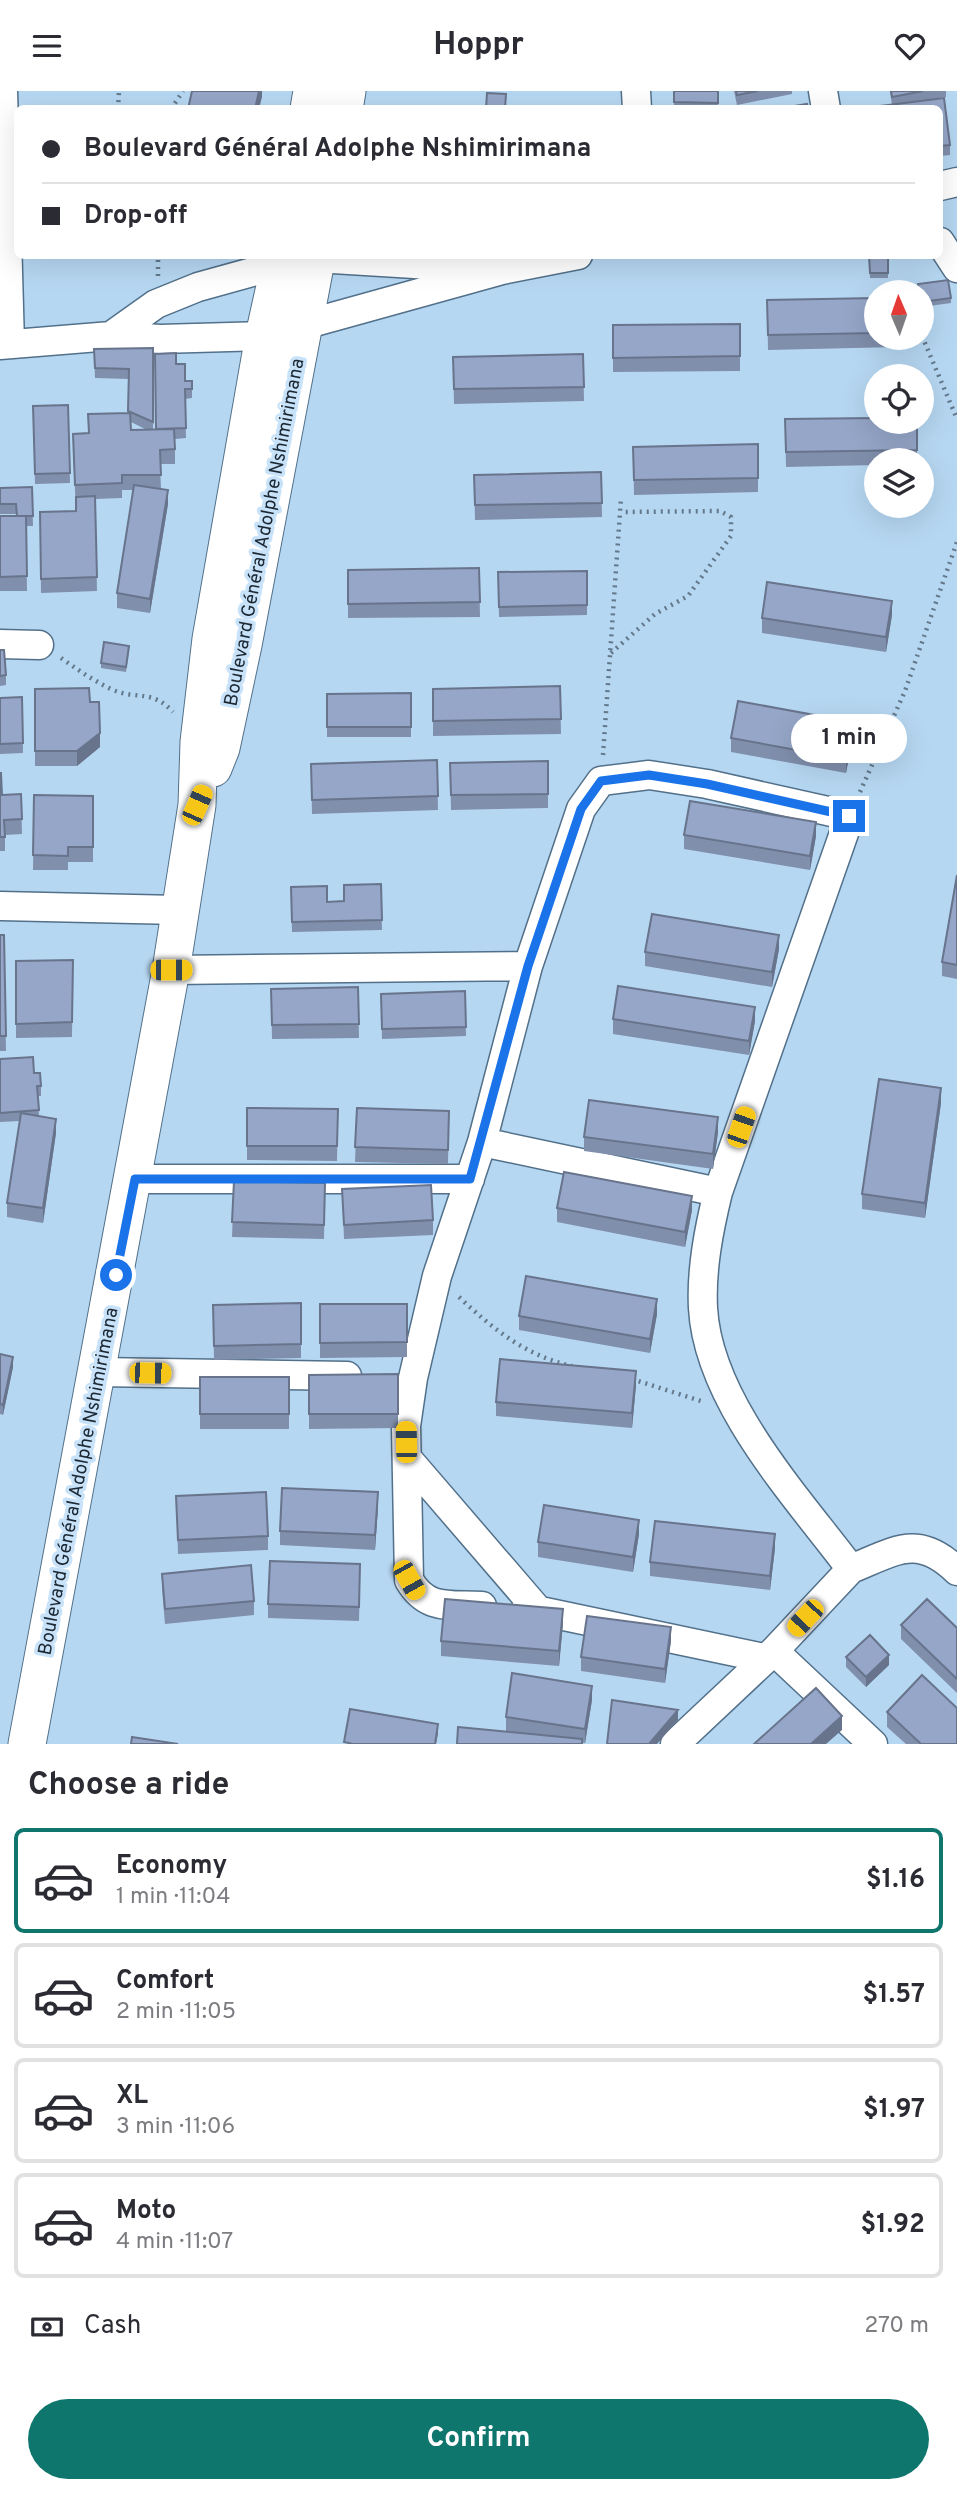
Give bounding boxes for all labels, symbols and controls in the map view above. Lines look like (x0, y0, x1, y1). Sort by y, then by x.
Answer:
text: Hoppr (433, 26, 524, 66)
icon: menu (28, 27, 66, 65)
icon: heart (891, 27, 929, 65)
text: Boulevard Général Adolphe Nshimirimana (84, 133, 591, 166)
text: Drop-off (84, 200, 187, 233)
north arrow (864, 280, 934, 350)
map controls (864, 280, 934, 518)
street label: Boulevard Général Adolphe Nshimirimana (219, 356, 310, 708)
button: locate (864, 364, 934, 434)
button: layers (864, 448, 934, 518)
callout: 1 min (791, 715, 907, 763)
text: 1 min (821, 724, 877, 753)
car (179, 782, 216, 828)
route end (833, 800, 865, 832)
car (151, 960, 193, 981)
car (725, 1104, 758, 1150)
route start (100, 1259, 132, 1291)
street label: Boulevard Général Adolphe Nshimirimana (33, 1305, 124, 1657)
car (129, 1362, 172, 1384)
car (396, 1421, 417, 1463)
car (390, 1557, 429, 1603)
car (783, 1595, 828, 1641)
text: Choose a ride (28, 1766, 229, 1806)
icon: car (32, 1849, 95, 1912)
text: Economy (116, 1850, 227, 1883)
text: $1.16 (866, 1864, 925, 1897)
text: 1 min · 11:04 (116, 1883, 230, 1912)
icon: car (32, 1964, 95, 2027)
text: Comfort (116, 1965, 214, 1998)
text: $1.57 (863, 1979, 925, 2012)
text: 2 min · 11:05 (116, 1998, 236, 2027)
icon: car (32, 2079, 95, 2142)
text: XL (116, 2080, 148, 2113)
text: $1.97 (863, 2094, 925, 2127)
text: 3 min · 11:06 (116, 2113, 235, 2142)
icon: car (32, 2194, 95, 2257)
text: Moto (116, 2195, 176, 2228)
text: $1.92 (861, 2209, 925, 2242)
text: 4 min · 11:07 (116, 2228, 233, 2257)
icon: cash (28, 2308, 66, 2346)
text: Cash (84, 2310, 141, 2343)
text: 270 m (864, 2312, 929, 2341)
button: Confirm (28, 2399, 929, 2479)

